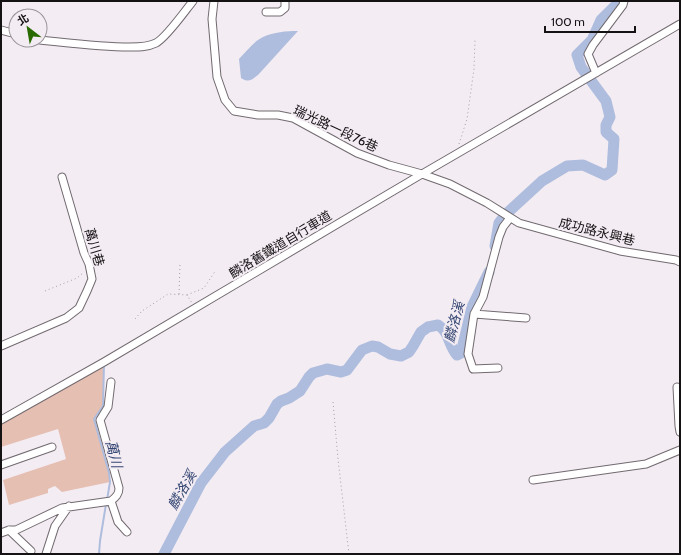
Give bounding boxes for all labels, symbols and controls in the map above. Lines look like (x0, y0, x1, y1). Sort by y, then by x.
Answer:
north arrow (8, 8, 48, 48)
scale bar (545, 8, 635, 34)
text: 北 (15, 11, 31, 28)
text: 100 m (551, 14, 585, 29)
street label: 瑞光路一段76巷 (291, 101, 381, 155)
street label: 麟洛舊鐵道自行車道 (226, 207, 334, 281)
street label: 成功路永興巷 (557, 214, 637, 248)
street label: 萬川巷 (82, 226, 108, 268)
water label: 麟洛溪 (440, 297, 469, 345)
water label: 萬川 (102, 438, 127, 472)
water label: 麟洛溪 (164, 466, 201, 513)

